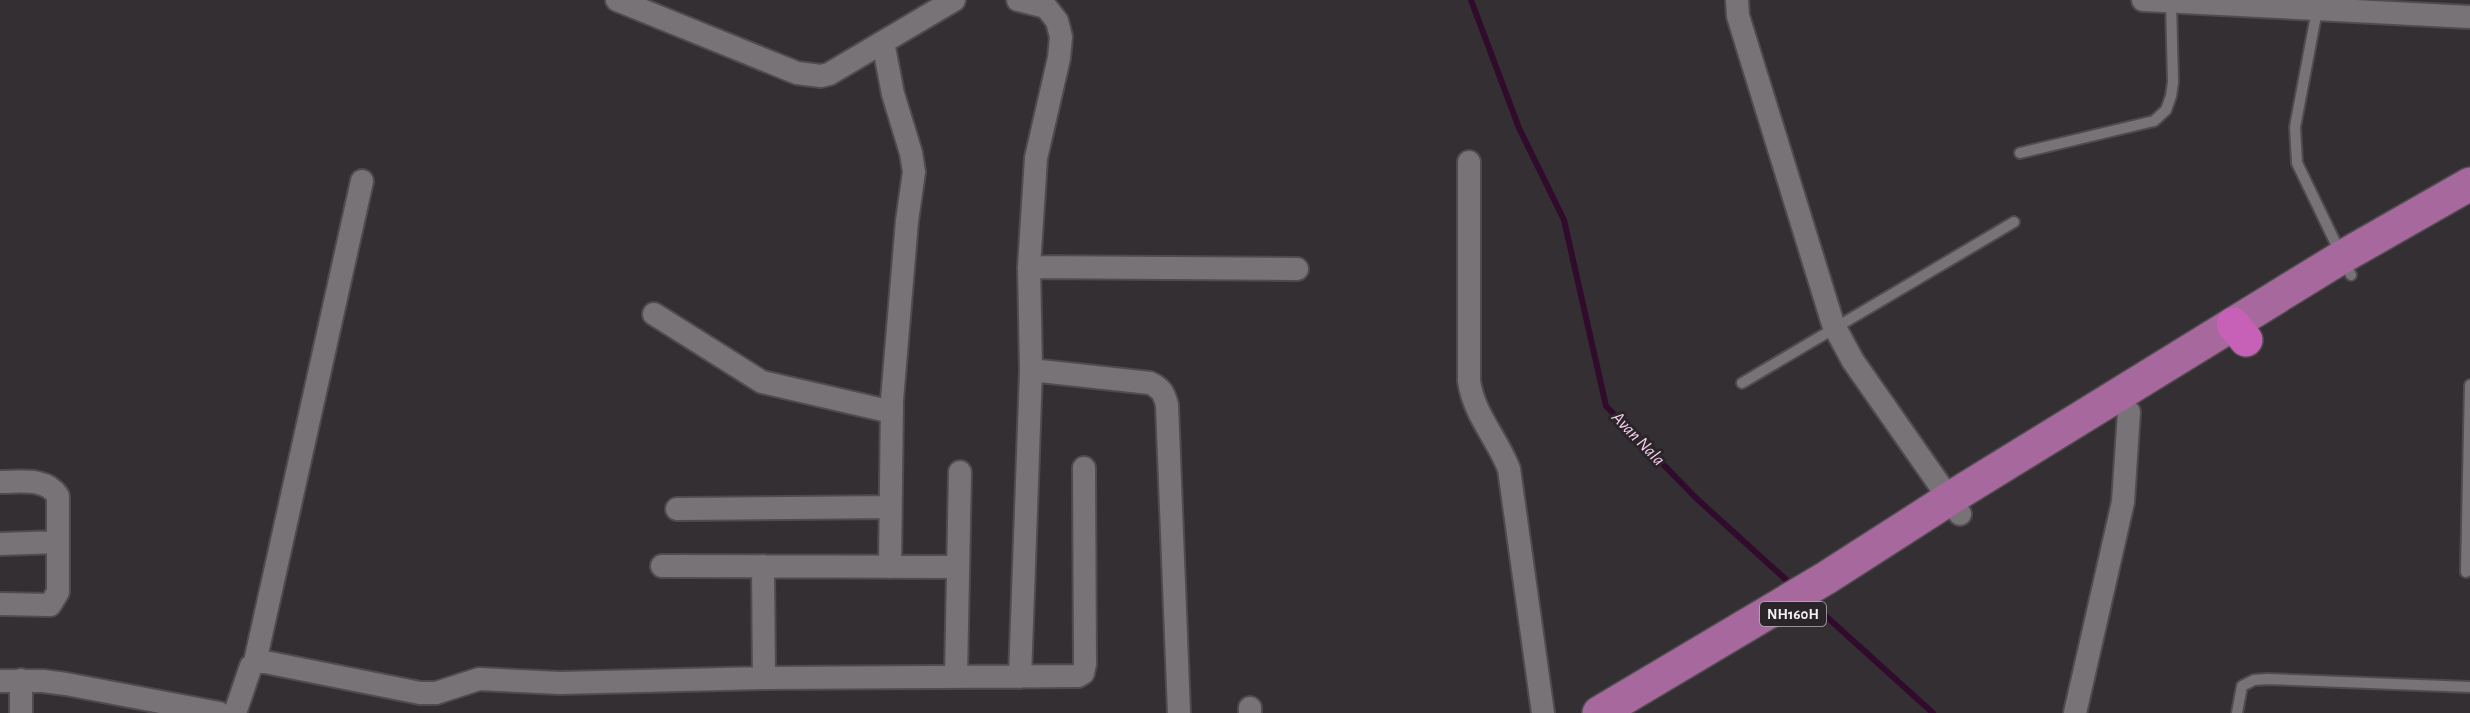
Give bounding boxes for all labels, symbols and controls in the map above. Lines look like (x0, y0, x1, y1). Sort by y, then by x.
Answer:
water label: Avan Nala (1607, 408, 1668, 470)
road number: NH160H (1760, 602, 1826, 626)

